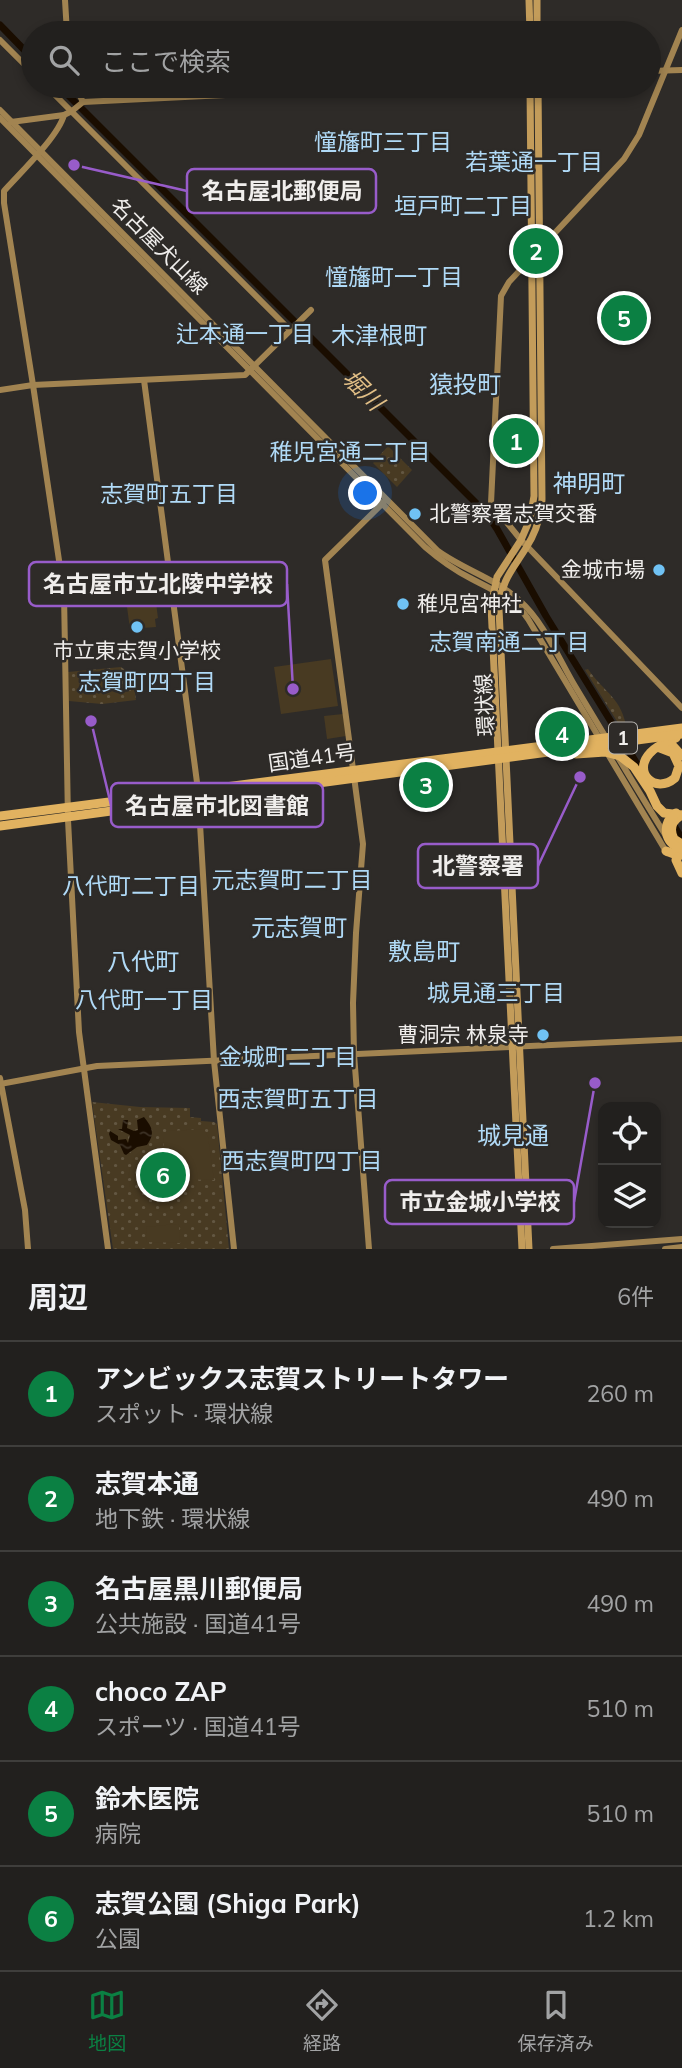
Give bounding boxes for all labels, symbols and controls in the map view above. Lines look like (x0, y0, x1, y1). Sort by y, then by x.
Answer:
search box (21, 21, 661, 98)
icon: search (45, 41, 83, 79)
text: ここで検索 (101, 45, 231, 78)
district label: 憧旛町三丁目 (314, 127, 452, 156)
district label: 若葉通一丁目 (465, 147, 603, 176)
callout: 名古屋北郵便局 (187, 169, 376, 213)
text: 名古屋北郵便局 (202, 176, 363, 205)
district label: 垣戸町二丁目 (394, 191, 532, 220)
street label: 名古屋犬山線 (106, 192, 213, 299)
pin: 2 (513, 225, 559, 277)
district label: 憧旛町一丁目 (325, 262, 463, 291)
pin: 5 (601, 292, 647, 344)
district label: 辻本通一丁目 (176, 319, 314, 348)
district label: 木津根町 (331, 320, 427, 350)
water label: 堀川 (337, 363, 392, 418)
district label: 猿投町 (429, 369, 501, 399)
pin: 1 (493, 415, 539, 467)
district label: 稚児宮通二丁目 (270, 437, 431, 466)
district label: 神明町 (553, 468, 625, 498)
your location (348, 476, 382, 510)
district label: 志賀町五丁目 (100, 479, 238, 508)
place label: 北警察署志賀交番 (429, 500, 597, 526)
marker: 北警察署志賀交番 (407, 506, 423, 522)
place label: 金城市場 (561, 556, 645, 582)
callout: 名古屋市立北陵中学校 (29, 562, 287, 606)
marker: 金城市場 (651, 562, 667, 578)
text: 名古屋市立北陵中学校 (43, 569, 273, 598)
place label: 稚児宮神社 (417, 590, 522, 616)
marker: 稚児宮神社 (395, 596, 411, 612)
marker: 市立東志賀小学校 (129, 619, 145, 635)
district label: 志賀南通二丁目 (429, 627, 590, 656)
place label: 市立東志賀小学校 (53, 637, 221, 663)
district label: 志賀町四丁目 (78, 667, 216, 696)
street label: 環状線 (469, 673, 499, 737)
pin: 4 (539, 708, 585, 760)
road number: 1 (609, 722, 637, 754)
street label: 国道41号 (266, 738, 357, 776)
pin: 3 (403, 759, 449, 811)
callout: 名古屋市北図書館 (111, 783, 323, 827)
text: 名古屋市北図書館 (125, 791, 309, 820)
callout: 北警察署 (418, 844, 538, 888)
text: 北警察署 (432, 851, 524, 880)
district label: 元志賀町二丁目 (212, 865, 373, 894)
district label: 八代町二丁目 (62, 871, 200, 900)
district label: 元志賀町 (251, 912, 347, 942)
district label: 敷島町 (388, 936, 460, 966)
district label: 八代町 (107, 946, 179, 976)
district label: 城見通三丁目 (427, 978, 565, 1007)
district label: 八代町一丁目 (75, 985, 213, 1014)
place label: 曹洞宗 林泉寺 (398, 1021, 529, 1047)
marker: 曹洞宗 林泉寺 (535, 1027, 551, 1043)
district label: 金城町二丁目 (219, 1042, 357, 1071)
district label: 西志賀町五丁目 (218, 1084, 379, 1113)
map controls (598, 1102, 661, 1228)
button: locate (598, 1102, 661, 1165)
district label: 城見通 (477, 1120, 549, 1150)
district label: 西志賀町四丁目 (222, 1146, 383, 1175)
pin: 6 (140, 1149, 186, 1201)
button: layers (598, 1165, 661, 1228)
callout: 市立金城小学校 (385, 1180, 574, 1224)
text: 市立金城小学校 (400, 1187, 561, 1216)
text: 周辺 (28, 1278, 88, 1316)
text: 6件 (617, 1282, 654, 1311)
text: アンビックス志賀ストリートタワー (95, 1362, 509, 1395)
text: 1 (44, 1379, 58, 1408)
text: 260 m (586, 1379, 654, 1408)
text: スポット · 環状線 (95, 1399, 273, 1428)
text: 志賀本通 (95, 1467, 199, 1500)
text: 2 (44, 1484, 58, 1513)
text: 490 m (586, 1484, 654, 1513)
text: 地下鉄 · 環状線 (95, 1504, 250, 1533)
text: 名古屋黒川郵便局 (95, 1572, 303, 1605)
text: 3 (44, 1589, 58, 1618)
text: 490 m (586, 1589, 654, 1618)
text: 公共施設 · 国道41号 (95, 1609, 301, 1638)
text: choco ZAP (95, 1675, 227, 1708)
text: 4 (44, 1694, 58, 1723)
text: 510 m (586, 1694, 654, 1723)
text: スポーツ · 国道41号 (95, 1712, 300, 1741)
text: 鈴木医院 (95, 1782, 199, 1815)
text: 5 (44, 1799, 58, 1828)
text: 510 m (586, 1799, 654, 1828)
text: 病院 (95, 1819, 141, 1848)
text: 志賀公園 (Shiga Park) (95, 1887, 361, 1920)
text: 6 (44, 1904, 58, 1933)
text: 1.2 km (583, 1904, 654, 1933)
text: 公園 (95, 1924, 141, 1953)
tab: 地図 (88, 1986, 126, 2055)
tab: 経路 (303, 1986, 341, 2055)
tab: 保存済み (518, 1986, 594, 2055)

